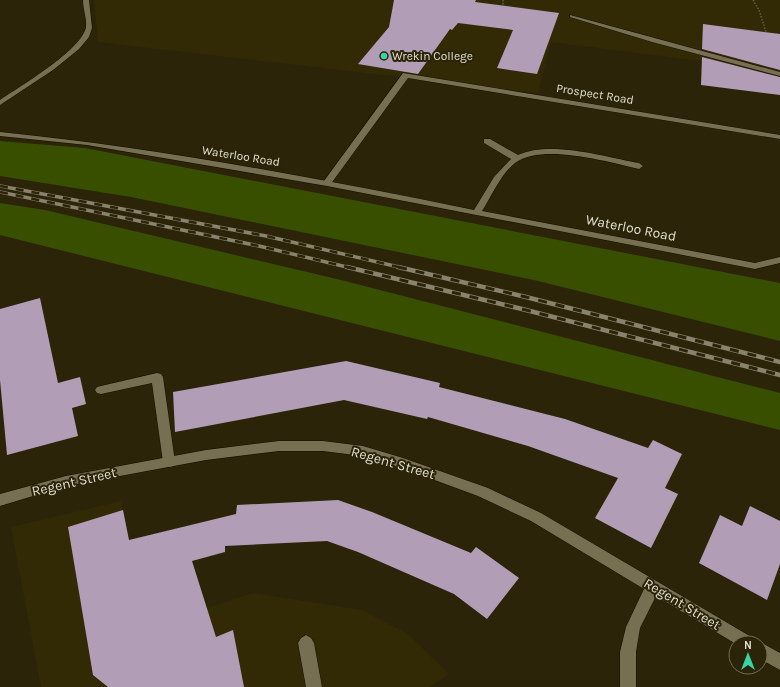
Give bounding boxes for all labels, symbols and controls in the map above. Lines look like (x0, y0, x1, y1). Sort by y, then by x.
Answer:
place label: Wrekin College (392, 49, 473, 63)
marker: Wrekin College (379, 51, 389, 61)
street label: Prospect Road (555, 81, 635, 107)
street label: Waterloo Road (201, 143, 281, 169)
street label: Waterloo Road (584, 211, 678, 245)
street label: Regent Street (349, 443, 437, 483)
street label: Regent Street (30, 464, 118, 500)
street label: Regent Street (641, 574, 723, 634)
north arrow (728, 635, 768, 675)
text: N (744, 639, 752, 652)

